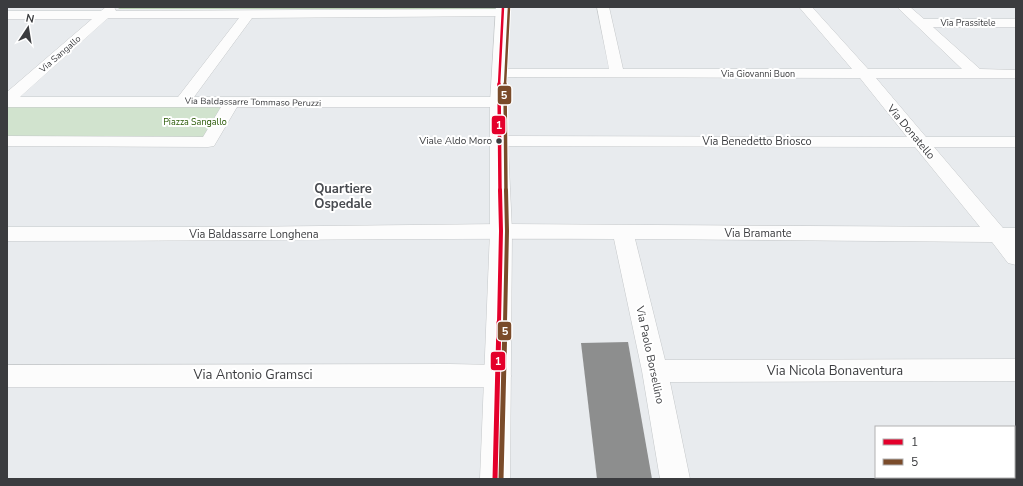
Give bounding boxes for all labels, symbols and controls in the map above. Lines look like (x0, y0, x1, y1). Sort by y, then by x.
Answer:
north arrow (8, 8, 48, 48)
text: N (24, 11, 36, 27)
street label: Via Prassitele (940, 17, 996, 29)
street label: Via Sangallo (36, 33, 83, 76)
street label: Via Giovanni Buon (720, 68, 795, 80)
line badge: 5 (497, 85, 512, 105)
text: 5 (501, 88, 508, 103)
street label: Via Baldassarre Tommaso Peruzzi (184, 95, 321, 109)
street label: Via Donatello (883, 101, 938, 163)
line badge: 1 (491, 115, 506, 135)
park label: Piazza Sangallo (163, 116, 227, 128)
text: 1 (496, 118, 502, 133)
place label: Viale Aldo Moro (418, 134, 492, 148)
street label: Via Benedetto Briosco (701, 134, 812, 149)
marker: Viale Aldo Moro (494, 136, 504, 146)
district label: Quartiere Ospedale (314, 180, 372, 213)
street label: Via Bramante (723, 226, 792, 241)
street label: Via Baldassarre Longhena (188, 227, 319, 242)
street label: Via Paolo Borsellino (632, 304, 668, 405)
line badge: 5 (497, 321, 512, 341)
text: 5 (502, 324, 509, 339)
line badge: 1 (490, 351, 506, 371)
text: 1 (495, 354, 501, 369)
street label: Via Nicola Bonaventura (766, 362, 903, 380)
street label: Via Antonio Gramsci (192, 366, 313, 384)
legend (875, 426, 1015, 478)
text: 1 (911, 434, 918, 450)
text: 5 (911, 454, 918, 470)

